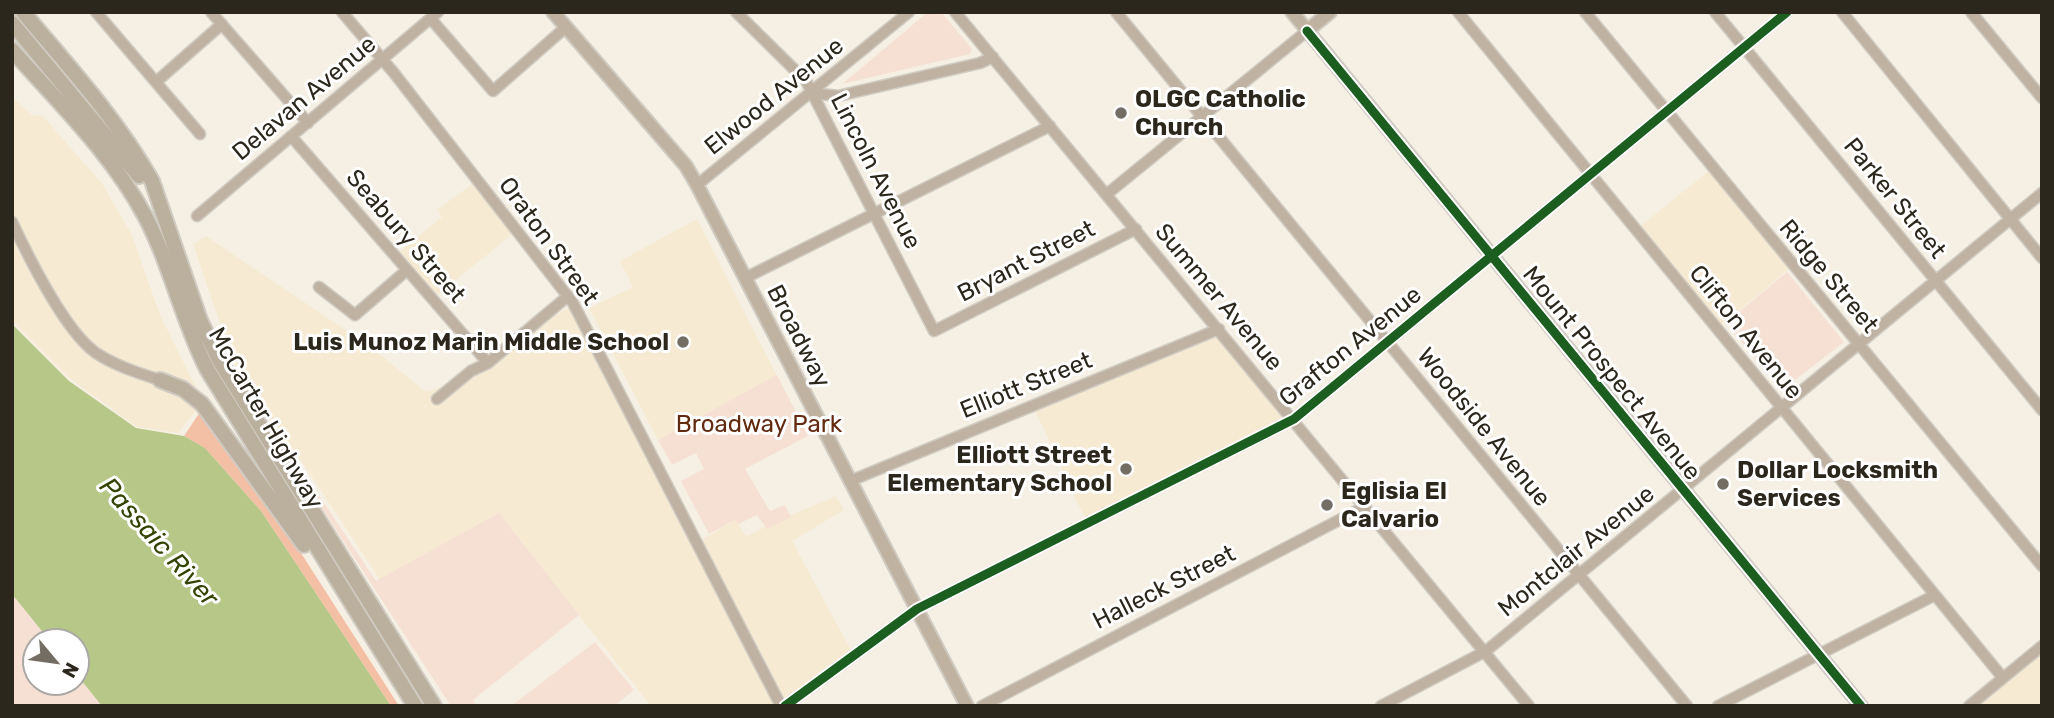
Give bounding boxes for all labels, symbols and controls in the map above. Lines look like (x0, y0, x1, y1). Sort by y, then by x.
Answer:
street label: Delavan Avenue (227, 30, 381, 166)
street label: Elwood Avenue (699, 31, 849, 161)
place label: OLGC Catholic Church (1135, 85, 1306, 141)
street label: Lincoln Avenue (825, 89, 927, 253)
marker: OLGC Catholic Church (1113, 105, 1129, 121)
street label: Parker Street (1838, 132, 1952, 264)
street label: Seabury Street (341, 164, 471, 308)
street label: Oraton Street (493, 172, 605, 310)
street label: Bryant Street (953, 214, 1099, 308)
street label: Ridge Street (1774, 214, 1884, 338)
street label: Summer Avenue (1149, 218, 1289, 376)
street label: Mount Prospect Avenue (1517, 260, 1707, 486)
street label: Clifton Avenue (1684, 260, 1808, 404)
street label: Broadway (761, 280, 837, 392)
street label: Grafton Avenue (1273, 280, 1427, 412)
street label: McCarter Highway (203, 322, 329, 514)
place label: Luis Munoz Marin Middle School (293, 328, 669, 356)
marker: Luis Munoz Marin Middle School (675, 334, 691, 350)
street label: Woodside Avenue (1412, 342, 1556, 512)
street label: Elliott Street (956, 346, 1096, 424)
park label: Broadway Park (676, 410, 843, 438)
place label: Elliott Street Elementary School (887, 441, 1112, 497)
place label: Dollar Locksmith Services (1737, 456, 1938, 512)
marker: Elliott Street Elementary School (1118, 461, 1134, 477)
water label: Passaic River (93, 471, 226, 614)
marker: Dollar Locksmith Services (1715, 476, 1731, 492)
place label: Eglisia El Calvario (1341, 477, 1447, 533)
street label: Montclair Avenue (1492, 480, 1660, 622)
marker: Eglisia El Calvario (1319, 497, 1335, 513)
street label: Halleck Street (1088, 539, 1240, 635)
north arrow (21, 627, 91, 697)
text: N (57, 658, 84, 682)

